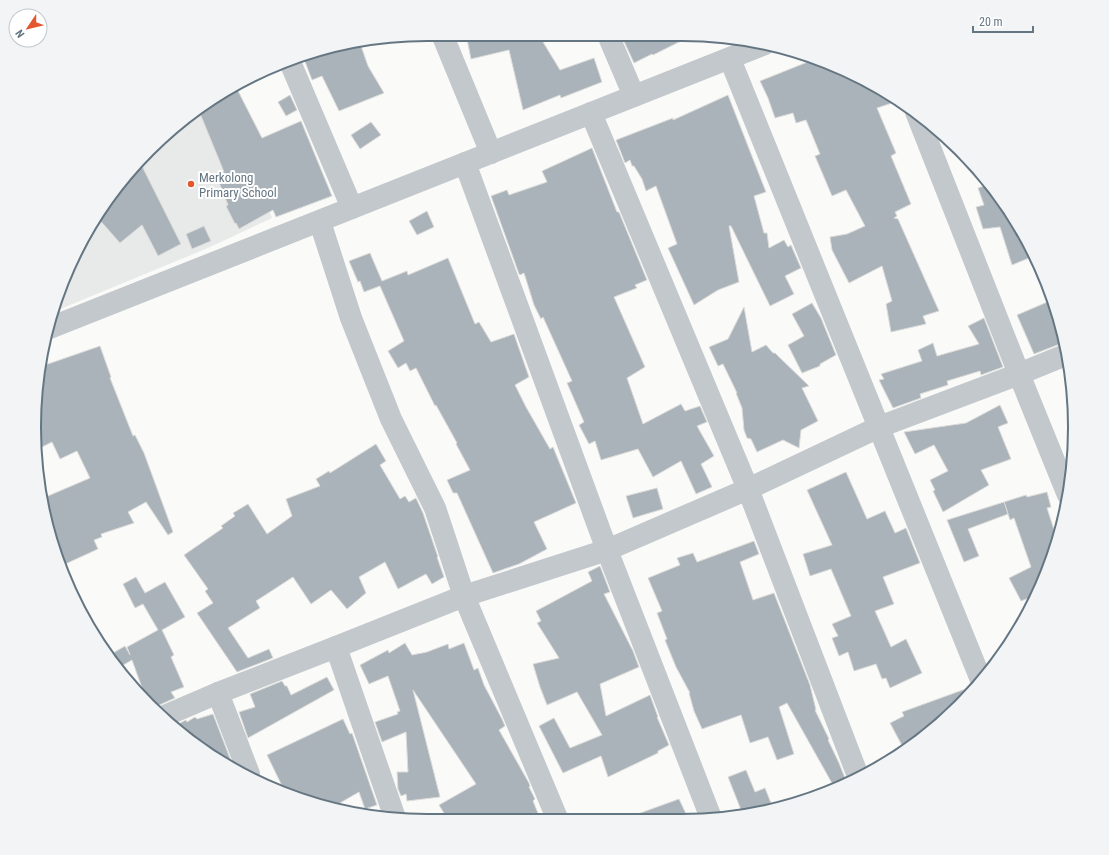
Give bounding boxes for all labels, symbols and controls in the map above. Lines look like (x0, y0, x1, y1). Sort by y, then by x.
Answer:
north arrow (8, 8, 48, 48)
scale bar (973, 8, 1033, 34)
text: 20 m (979, 15, 1003, 29)
text: N (13, 27, 27, 40)
place label: Merkolong Primary School (199, 170, 277, 200)
marker: Merkolong Primary School (186, 179, 196, 189)

